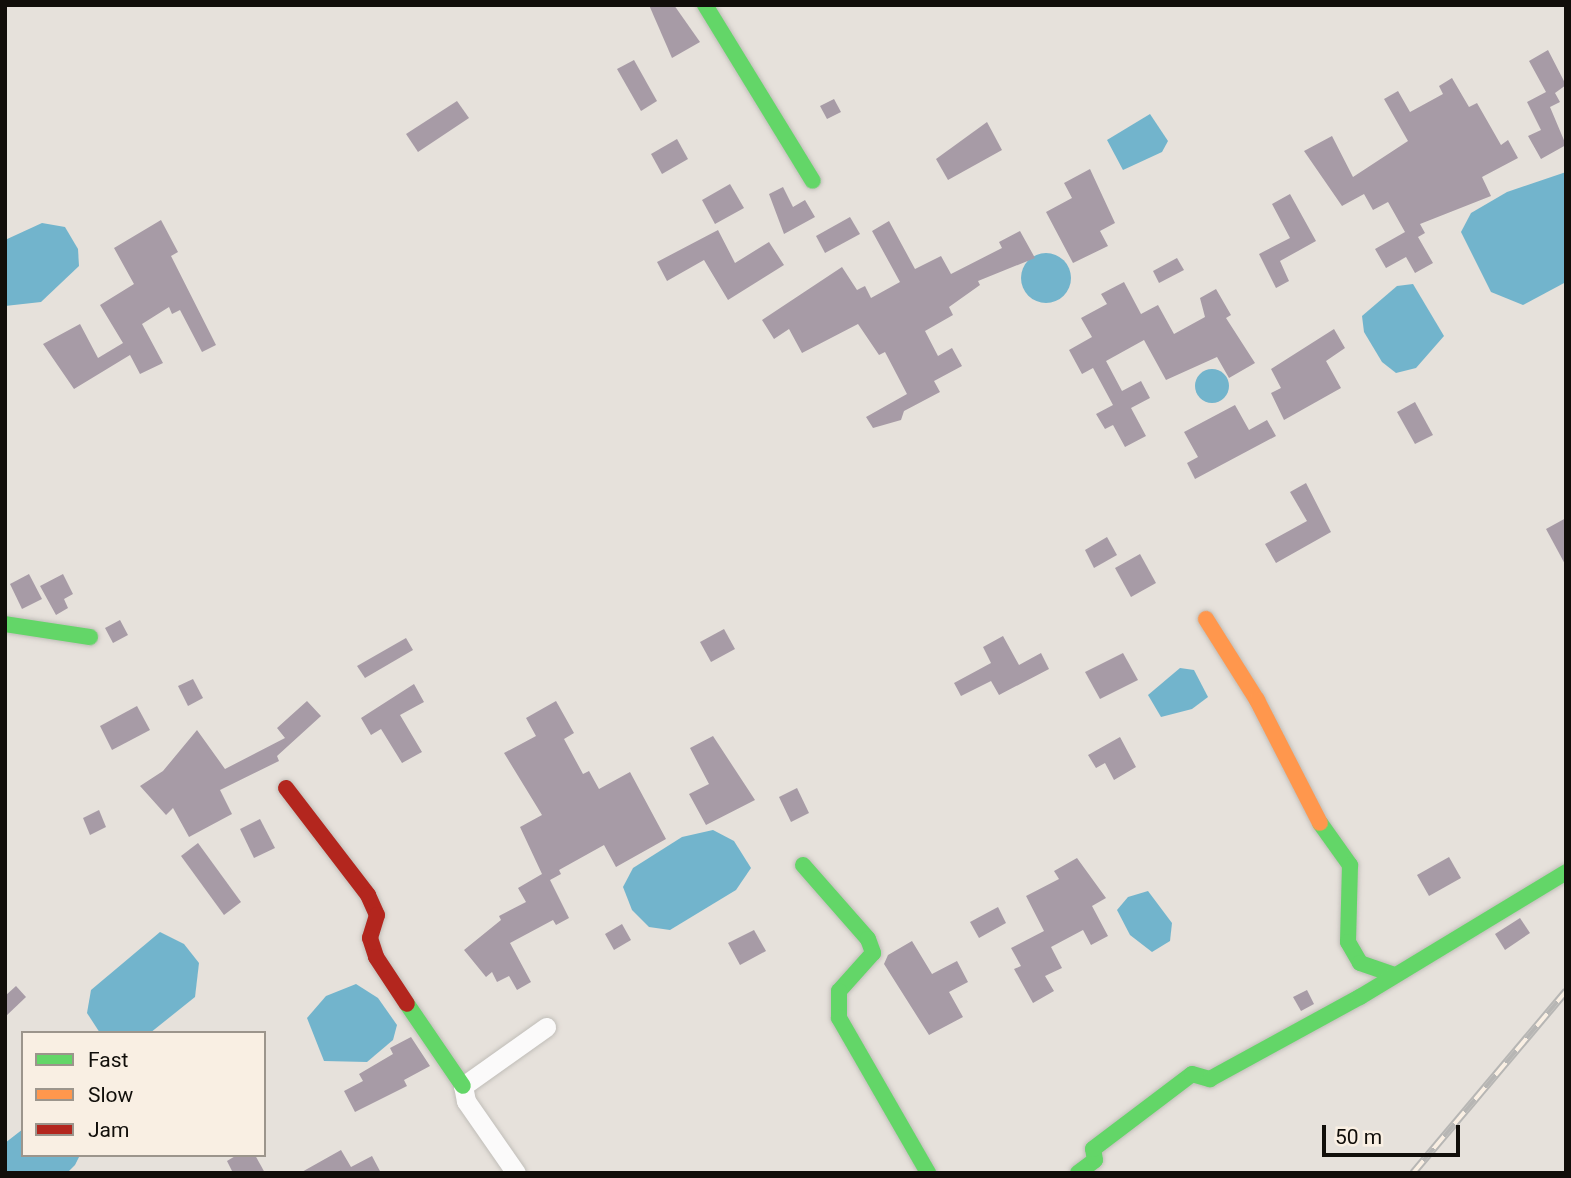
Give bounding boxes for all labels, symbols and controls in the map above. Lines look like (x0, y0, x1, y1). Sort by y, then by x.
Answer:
legend (21, 1031, 266, 1157)
text: Fast (88, 1048, 128, 1072)
text: Slow (88, 1083, 133, 1107)
scale bar (1326, 1112, 1464, 1156)
text: Jam (88, 1118, 129, 1142)
text: 50 m (1335, 1125, 1382, 1149)

